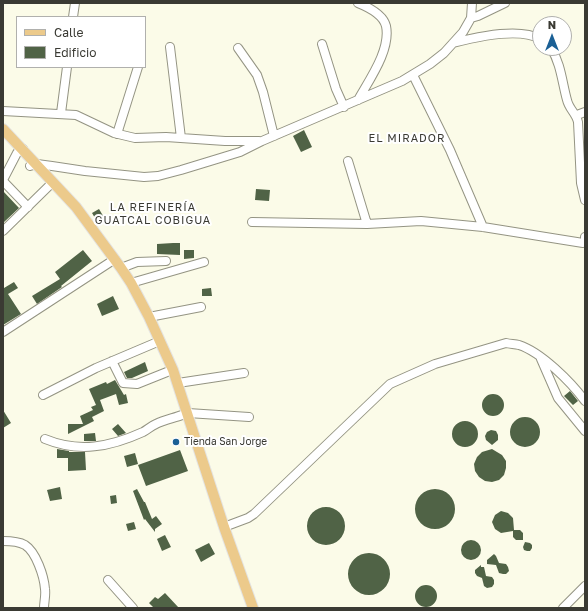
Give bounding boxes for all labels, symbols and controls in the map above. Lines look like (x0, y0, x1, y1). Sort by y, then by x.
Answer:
legend (16, 16, 146, 68)
north arrow (532, 16, 572, 56)
text: N (548, 18, 556, 31)
text: Calle (54, 25, 83, 40)
text: Edificio (54, 45, 96, 60)
district label: EL MIRADOR (369, 132, 445, 146)
district label: LA REFINERÍA GUATCAL COBIGUA (95, 201, 211, 227)
place label: Tienda San Jorge (184, 436, 267, 448)
marker: Tienda San Jorge (171, 437, 181, 447)

